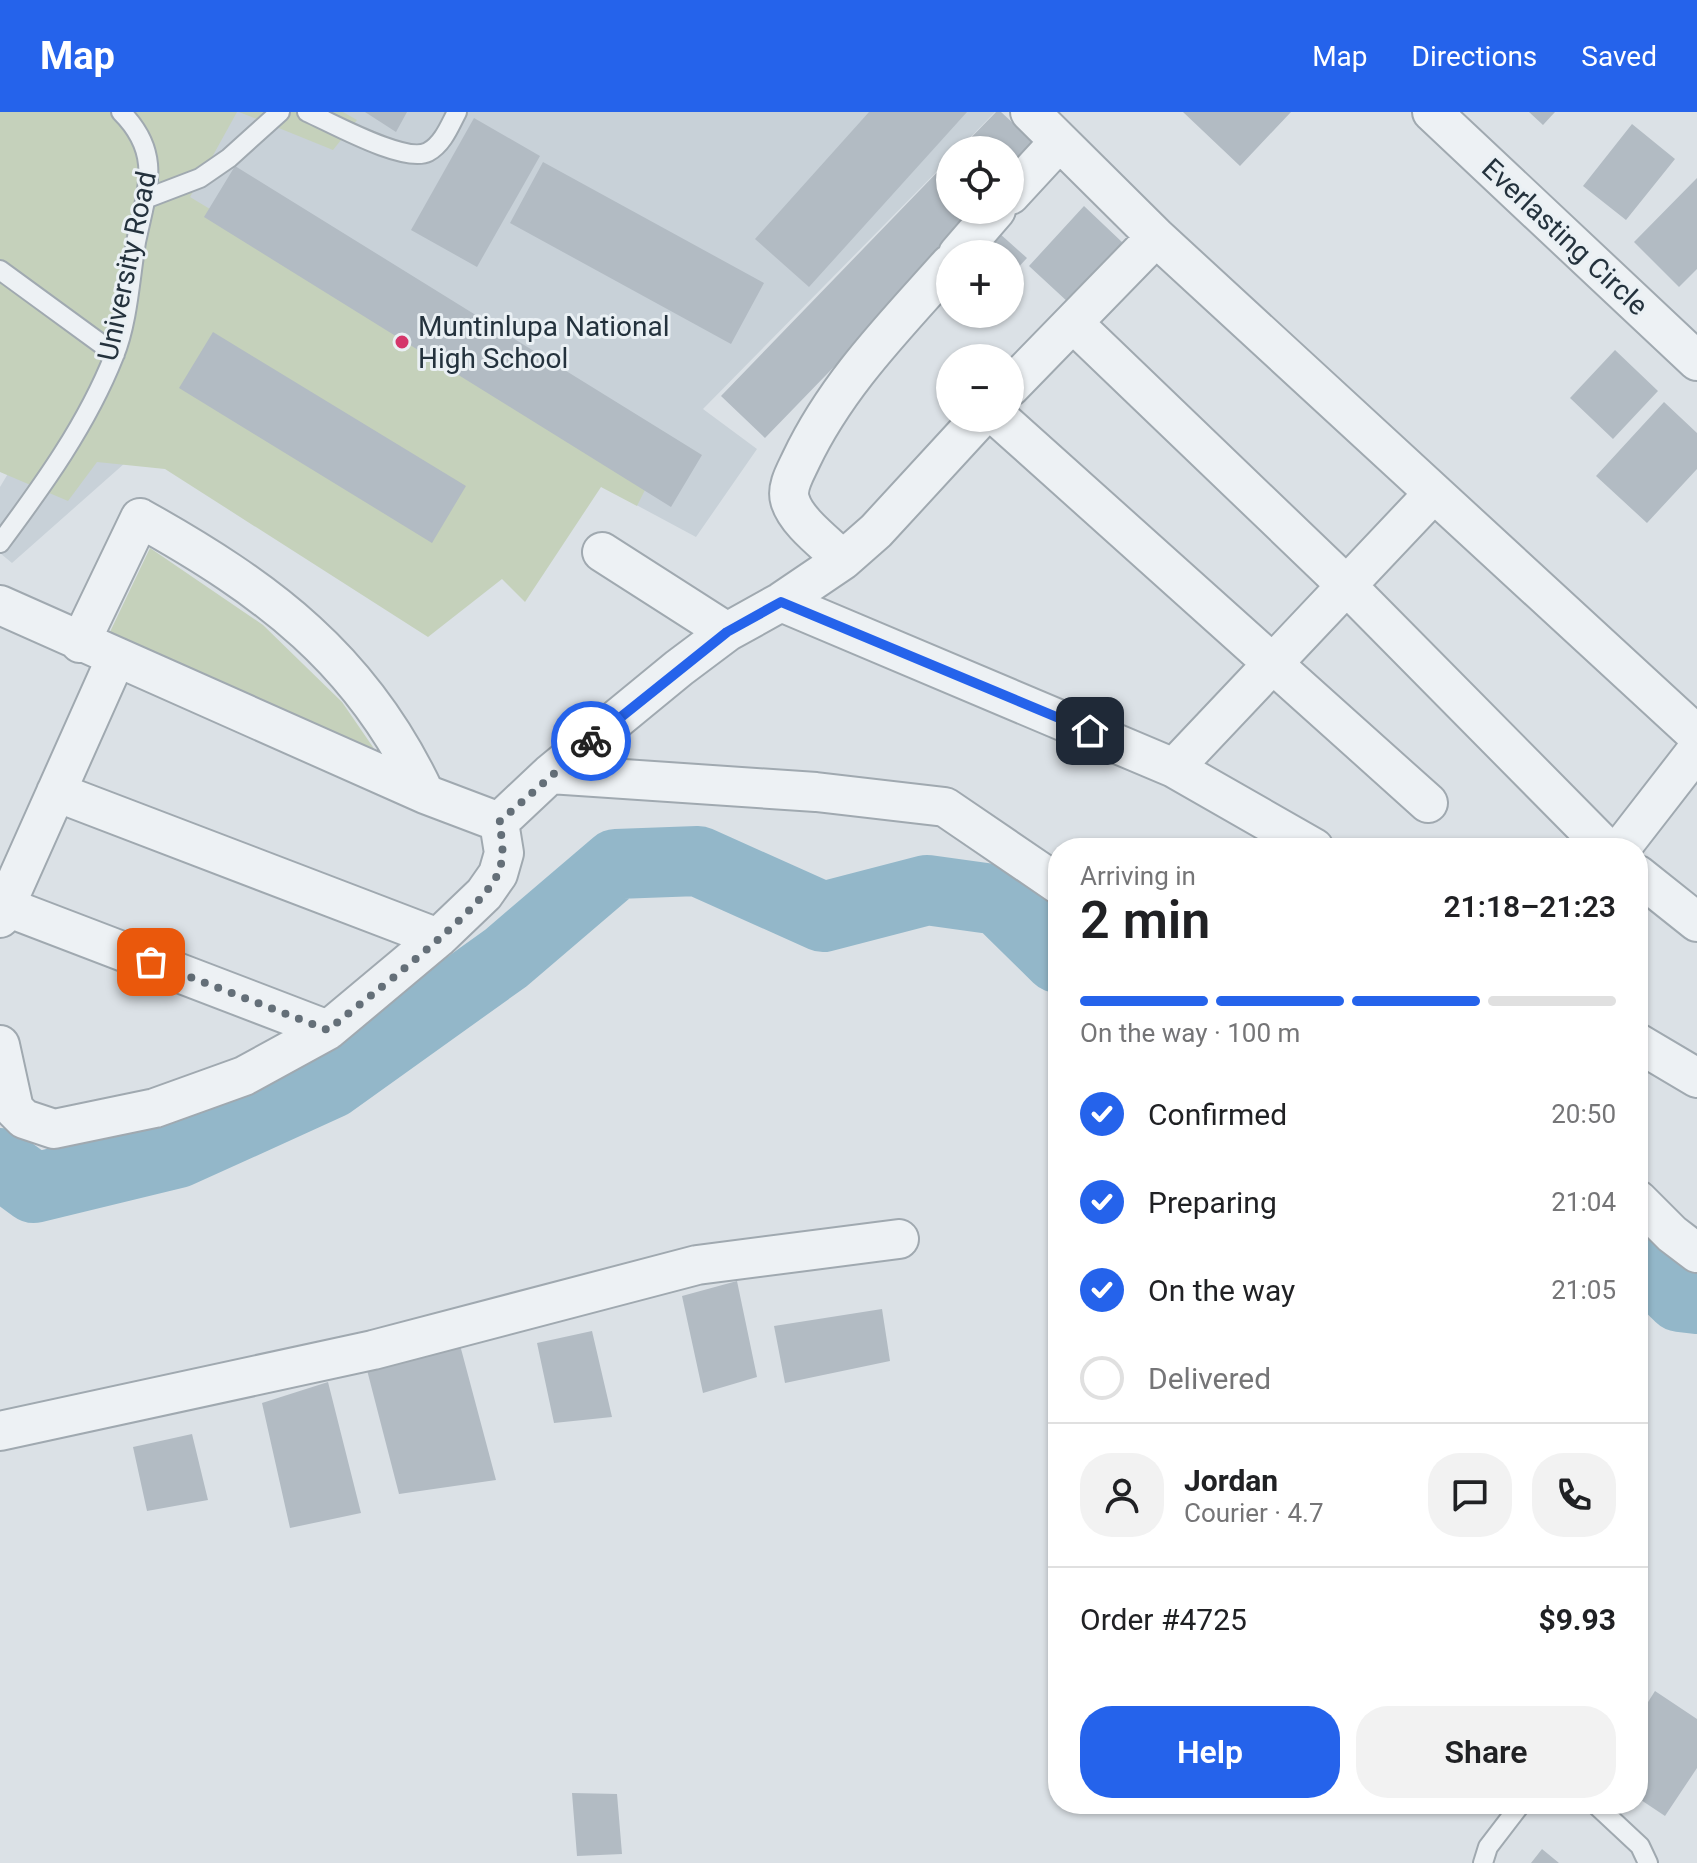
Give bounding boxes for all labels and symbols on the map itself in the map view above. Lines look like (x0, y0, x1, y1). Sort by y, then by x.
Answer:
street label: Everlasting Circle (1475, 152, 1655, 322)
street label: University Road (91, 168, 163, 364)
place label: Muntinlupa National High School (418, 310, 670, 375)
marker: Muntinlupa National High School (393, 333, 411, 351)
pin (1056, 697, 1124, 765)
courier (551, 701, 631, 781)
pin (117, 928, 185, 996)

